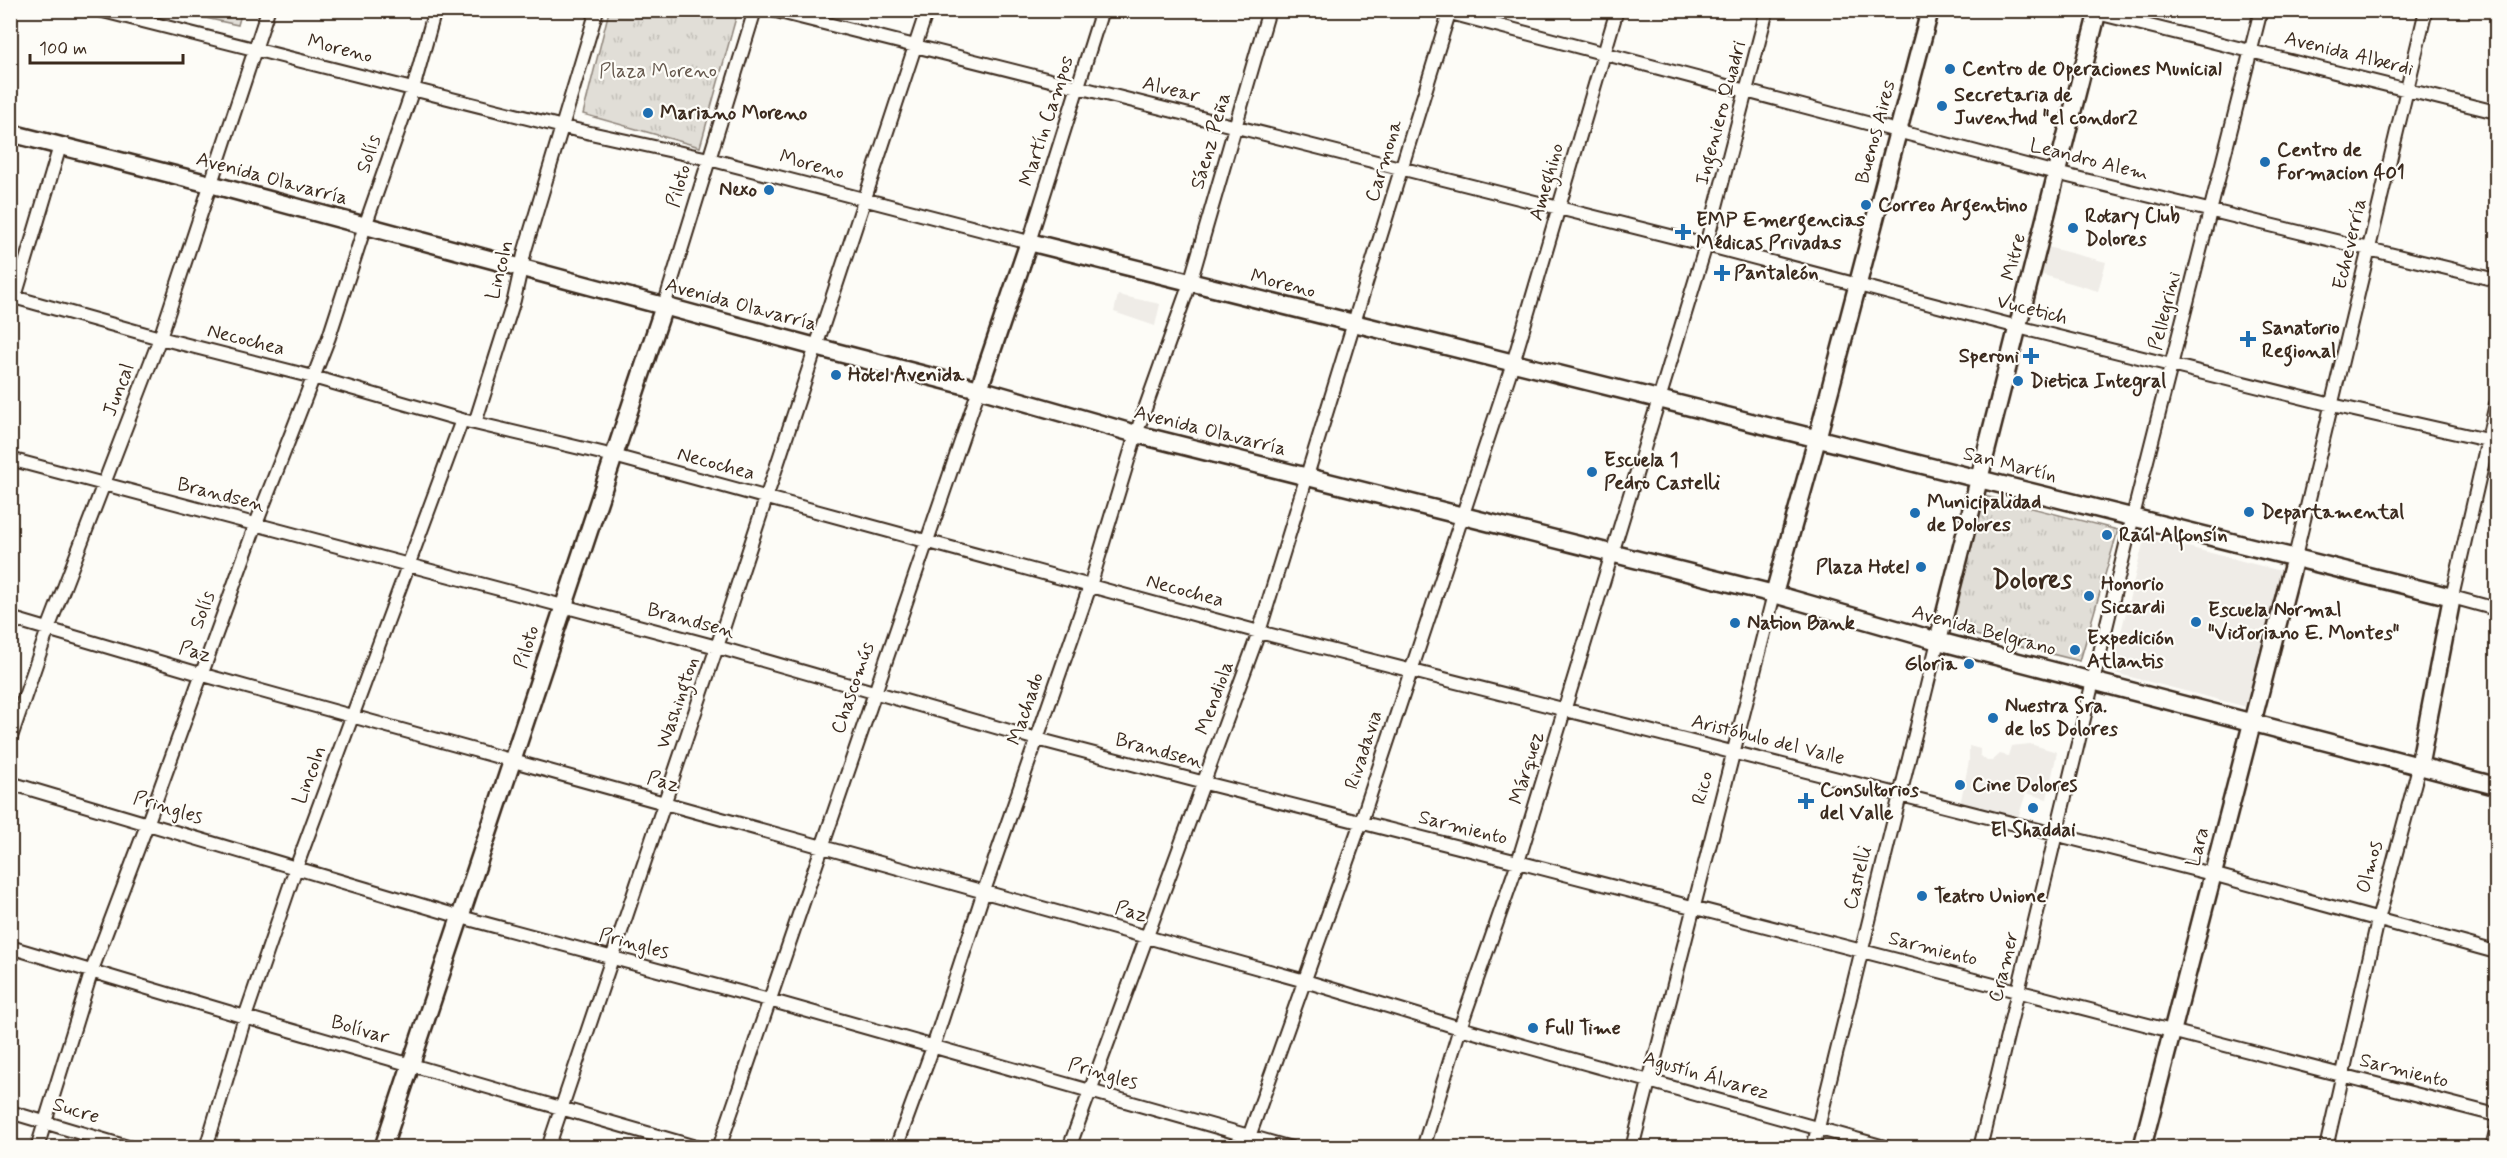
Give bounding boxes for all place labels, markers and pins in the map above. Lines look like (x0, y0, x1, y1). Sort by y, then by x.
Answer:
place label: Centro de Operaciones Municial (1962, 56, 2222, 83)
marker: Centro de Operaciones Municial (1943, 62, 1957, 76)
place label: Secretaria de Juventud "el condor2 (1954, 82, 2138, 132)
marker: Secretaria de Juventud "el condor2 (1935, 99, 1949, 113)
place label: Mariano Moreno (660, 100, 808, 127)
marker: Mariano Moreno (641, 106, 655, 120)
place label: Centro de Formacion 401 (2277, 137, 2405, 187)
marker: Centro de Formacion 401 (2258, 155, 2272, 169)
place label: Nexo (719, 177, 757, 204)
marker: Nexo (762, 183, 776, 197)
place label: Correo Argentino (1878, 192, 2028, 221)
marker: Correo Argentino (1859, 198, 1873, 212)
place label: Rotary Club Dolores (2085, 203, 2180, 253)
place label: EMP Emergencias Médicas Privadas (1696, 207, 1865, 257)
marker: Rotary Club Dolores (2066, 221, 2080, 235)
marker: EMP Emergencias Médicas Privadas (1674, 223, 1692, 241)
place label: Pantaleón (1734, 260, 1818, 287)
marker: Pantaleón (1715, 266, 1729, 280)
place label: Sanatorio Regional (2262, 315, 2340, 367)
marker: Sanatorio Regional (2239, 330, 2257, 348)
place label: Speroni (1959, 343, 2019, 370)
marker: Speroni (2024, 349, 2038, 363)
place label: Hotel Avenida (848, 362, 965, 389)
marker: Hotel Avenida (829, 368, 843, 382)
place label: Dietica Integral (2030, 368, 2166, 397)
marker: Dietica Integral (2011, 374, 2025, 388)
place label: Escuela 1 Pedro Castelli (1604, 447, 1721, 497)
marker: Escuela 1 Pedro Castelli (1585, 465, 1599, 479)
place label: Municipalidad de Dolores (1927, 489, 2041, 539)
place label: Departamental (2261, 499, 2404, 526)
marker: Departamental (2242, 505, 2256, 519)
marker: Municipalidad de Dolores (1908, 506, 1922, 520)
place label: Raúl Alfonsín (2119, 522, 2228, 551)
marker: Raúl Alfonsín (2100, 528, 2114, 542)
place label: Plaza Hotel (1816, 554, 1909, 581)
marker: Plaza Hotel (1914, 560, 1928, 574)
place label: Honorio Siccardi (2101, 571, 2165, 621)
marker: Honorio Siccardi (2082, 589, 2096, 603)
place label: Escuela Normal "Victoriano E. Montes" (2208, 597, 2400, 647)
place label: Nation Bank (1747, 610, 1855, 637)
marker: Escuela Normal "Victoriano E. Montes" (2189, 615, 2203, 629)
marker: Nation Bank (1728, 616, 1742, 630)
place label: Expedición Atlantis (2087, 625, 2174, 675)
marker: Expedición Atlantis (2068, 643, 2082, 657)
place label: Gloria (1904, 651, 1958, 678)
marker: Gloria (1962, 657, 1976, 671)
place label: Nuestra Sra. de los Dolores (2005, 693, 2118, 743)
marker: Nuestra Sra. de los Dolores (1986, 711, 2000, 725)
place label: Cine Dolores (1972, 772, 2078, 799)
place label: Consultorios del Valle (1820, 777, 1919, 827)
marker: Cine Dolores (1953, 778, 1967, 792)
marker: Consultorios del Valle (1797, 792, 1815, 810)
marker: El Shaddai (2026, 801, 2040, 815)
place label: El Shaddai (1990, 817, 2076, 844)
place label: Teatro Unione (1934, 883, 2046, 910)
marker: Teatro Unione (1915, 889, 1929, 903)
place label: Full Time (1545, 1015, 1621, 1042)
marker: Full Time (1526, 1021, 1540, 1035)

